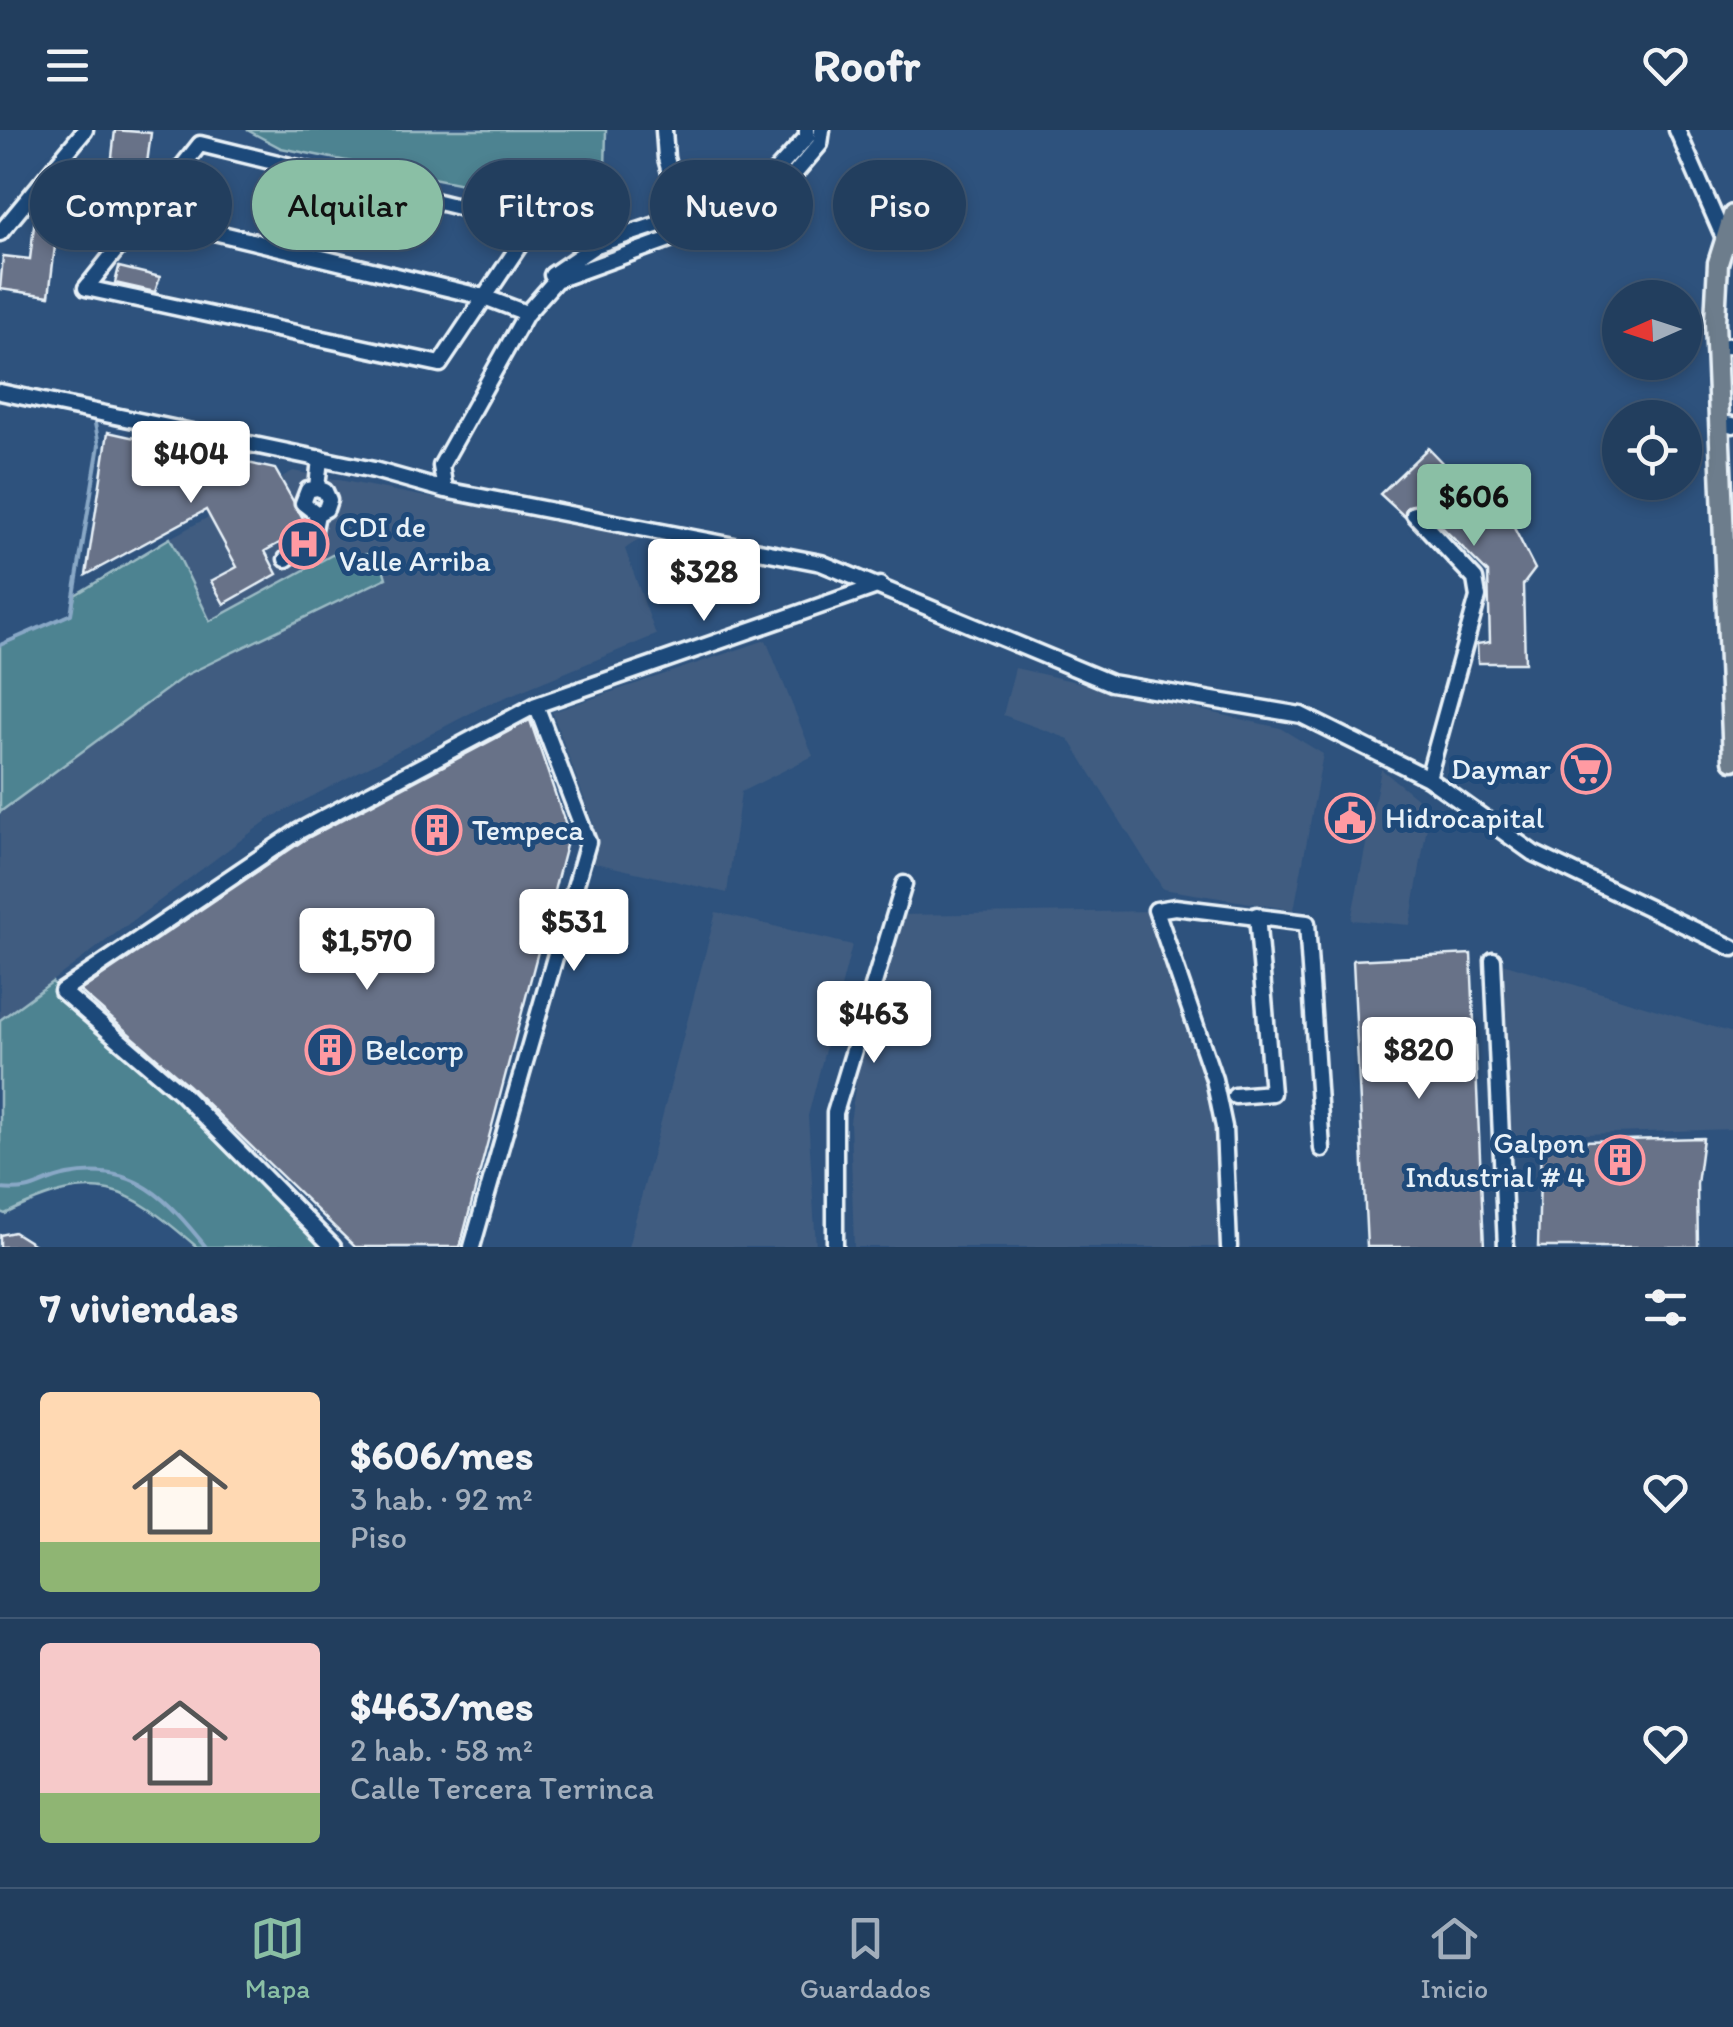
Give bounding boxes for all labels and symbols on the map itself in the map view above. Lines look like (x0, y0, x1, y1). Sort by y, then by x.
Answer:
north arrow (1602, 280, 1702, 380)
pin: $404 (132, 421, 250, 506)
pin: $606 (1415, 464, 1533, 549)
place label: CDI de Valle Arriba (339, 508, 491, 579)
hospital icon: CDI de Valle Arriba (278, 518, 330, 570)
pin: $328 (645, 539, 763, 624)
supermarket icon: Daymar (1560, 743, 1612, 795)
place label: Daymar (1451, 750, 1551, 787)
public building icon: Hidrocapital (1324, 792, 1376, 844)
place label: Hidrocapital (1385, 799, 1545, 836)
building icon: Tempeca (411, 804, 463, 856)
place label: Tempeca (472, 811, 585, 848)
pin: $531 (515, 889, 633, 974)
pin: $1,570 (286, 908, 448, 993)
pin: $463 (815, 981, 933, 1066)
pin: $820 (1360, 1017, 1478, 1102)
building icon: Belcorp (304, 1024, 356, 1076)
place label: Belcorp (365, 1031, 464, 1068)
place label: Galpon Industrial # 4 (1405, 1124, 1585, 1195)
building icon: Galpon Industrial # 4 (1594, 1134, 1646, 1186)

